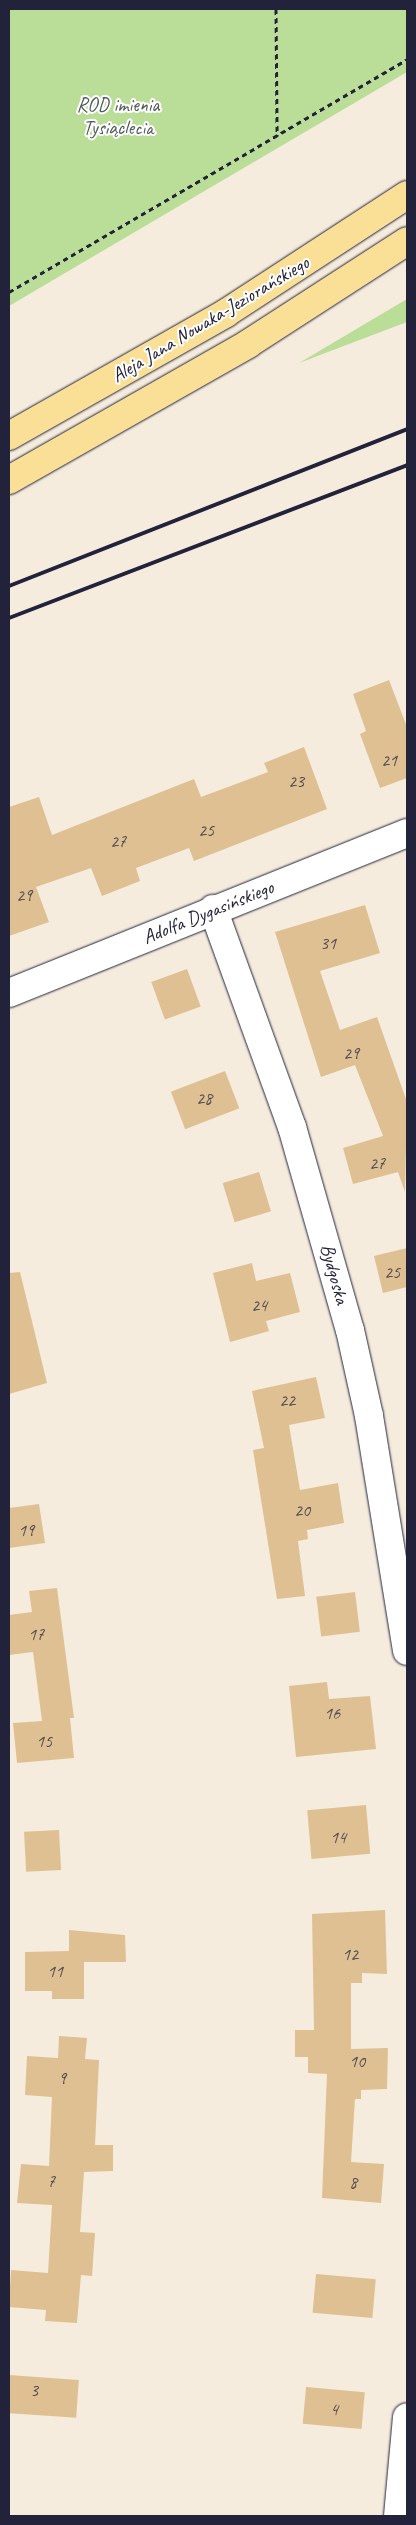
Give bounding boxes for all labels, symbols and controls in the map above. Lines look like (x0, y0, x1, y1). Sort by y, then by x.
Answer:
park label: ROD imienia Tysiąclecia (77, 93, 159, 140)
street label: Aleja Jana Nowaka-Jeziorańskiego (107, 251, 313, 387)
house number: 21 (381, 749, 397, 771)
house number: 23 (288, 770, 304, 792)
house number: 25 (198, 819, 214, 841)
house number: 27 (110, 830, 126, 852)
street label: Adolfa Dygasińskiego (139, 875, 277, 949)
house number: 29 (16, 884, 32, 906)
house number: 31 (320, 932, 336, 954)
house number: 29 (343, 1042, 359, 1064)
house number: 28 (196, 1087, 212, 1109)
house number: 27 (369, 1152, 385, 1174)
street label: Bydgoska (315, 1241, 355, 1307)
house number: 25 (384, 1261, 400, 1283)
house number: 24 (251, 1294, 267, 1316)
house number: 22 (279, 1389, 295, 1411)
house number: 20 (294, 1499, 310, 1521)
house number: 19 (18, 1519, 34, 1541)
house number: 17 (28, 1623, 44, 1645)
house number: 16 (324, 1702, 340, 1724)
house number: 15 (36, 1730, 52, 1752)
house number: 14 (330, 1826, 346, 1848)
house number: 12 (342, 1943, 358, 1965)
house number: 11 (47, 1960, 63, 1982)
house number: 10 (349, 2050, 365, 2072)
house number: 9 (58, 2067, 66, 2089)
house number: 7 (47, 2170, 55, 2192)
house number: 8 (349, 2171, 357, 2193)
house number: 3 (30, 2379, 38, 2401)
house number: 4 (330, 2398, 338, 2420)

